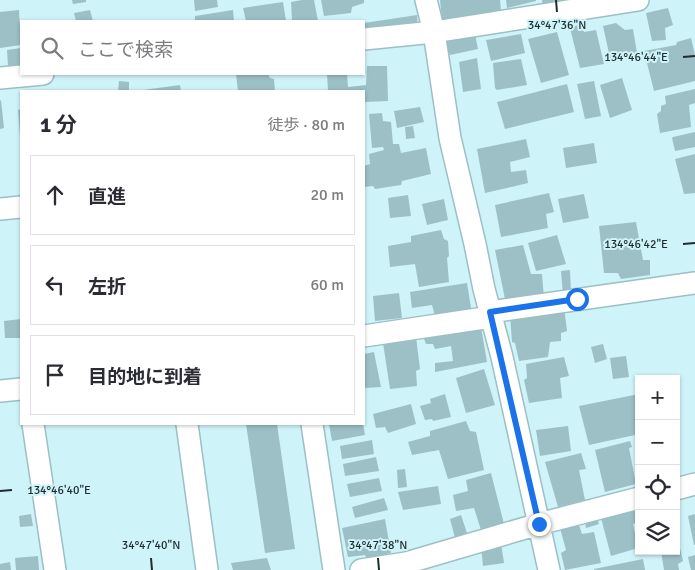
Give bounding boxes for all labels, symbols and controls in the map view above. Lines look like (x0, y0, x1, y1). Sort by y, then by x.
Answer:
text: 34°47'36"N (528, 18, 586, 33)
search box (20, 20, 365, 75)
icon: search (38, 34, 66, 62)
text: ここで検索 (78, 38, 173, 62)
text: 134°46'44"E (604, 50, 668, 65)
text: 1 分 (40, 112, 77, 138)
text: 徒歩 · 80 m (268, 115, 345, 135)
icon: ahead (41, 181, 69, 209)
text: 直進 (88, 185, 126, 209)
text: 20 m (310, 185, 344, 205)
text: 134°46'42"E (604, 237, 668, 252)
icon: left (41, 271, 69, 299)
text: 左折 (88, 275, 126, 299)
text: 60 m (310, 275, 344, 295)
route start (566, 288, 589, 311)
icon: arrive (41, 361, 69, 389)
text: 目的地に到着 (88, 365, 202, 389)
map controls (635, 375, 680, 555)
button: + (635, 375, 680, 420)
button: − (635, 420, 680, 465)
button: locate (635, 465, 680, 510)
text: 134°46'40"E (27, 483, 91, 498)
button: layers (635, 510, 680, 555)
route end (528, 513, 551, 536)
text: 34°47'40"N (122, 538, 180, 553)
text: 34°47'38"N (349, 538, 407, 553)

